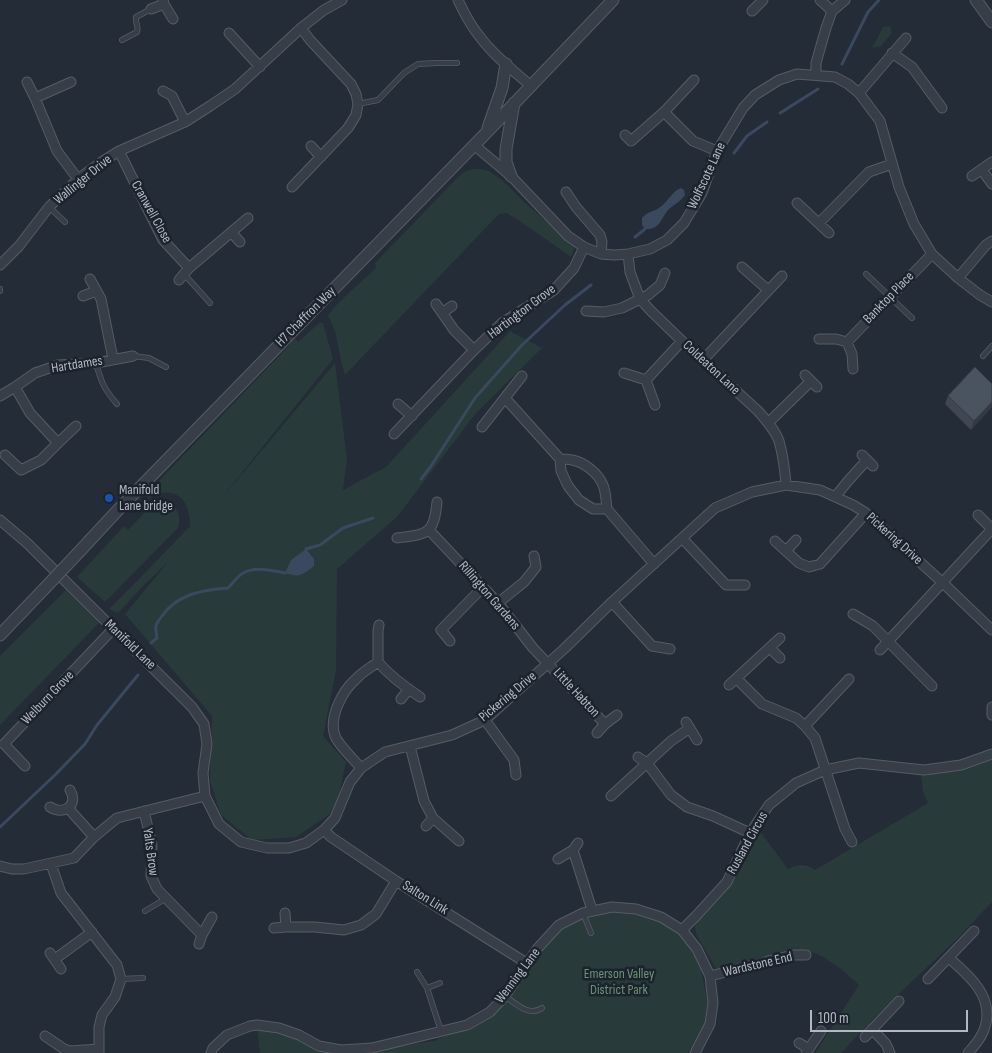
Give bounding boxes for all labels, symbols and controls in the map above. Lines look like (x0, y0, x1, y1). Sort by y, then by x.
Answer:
street label: Wolfscote Lane (684, 140, 730, 212)
street label: Wallinger Drive (50, 151, 116, 209)
street label: Cranwell Close (127, 178, 175, 246)
street label: Banktop Place (860, 268, 918, 328)
street label: Hartington Grove (485, 281, 559, 343)
street label: H7 Chaffron Way (272, 283, 340, 351)
street label: Coldeaton Lane (679, 337, 743, 399)
street label: Hartdames (50, 353, 104, 377)
place label: Manifold Lane bridge (119, 482, 173, 514)
marker: Manifold Lane bridge (103, 492, 115, 504)
street label: Pickering Drive (862, 509, 926, 569)
street label: Rillington Gardens (455, 558, 523, 634)
street label: Manifold Lane (101, 616, 159, 674)
street label: Little Habton (549, 665, 603, 721)
street label: Welburn Grove (18, 668, 78, 728)
street label: Pickering Drive (476, 668, 540, 726)
street label: Rusland Circus (724, 809, 772, 877)
street label: Yalts Brow (138, 827, 162, 877)
street label: Salton Link (399, 877, 451, 919)
street label: Wenning Lane (492, 945, 544, 1007)
street label: Wardstone End (722, 949, 794, 981)
park label: Emerson Valley District Park (584, 966, 654, 999)
scale bar (812, 1000, 970, 1032)
text: 100 m (818, 1009, 849, 1028)

